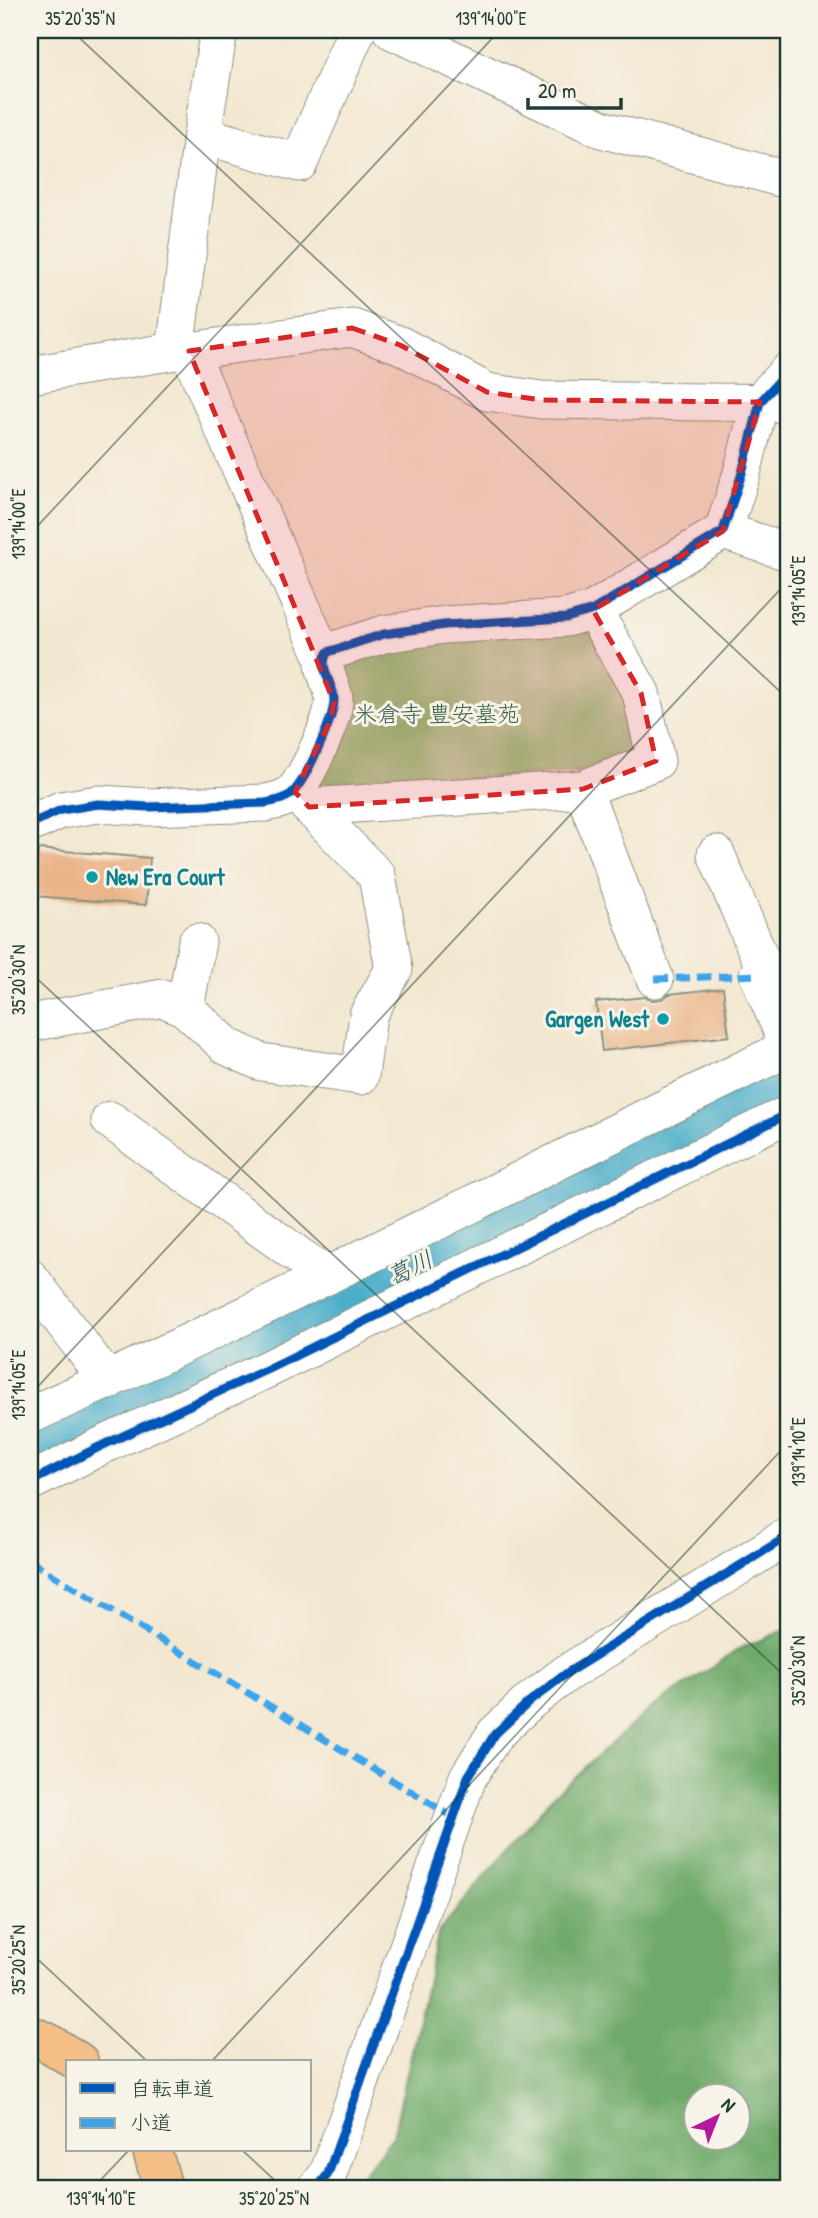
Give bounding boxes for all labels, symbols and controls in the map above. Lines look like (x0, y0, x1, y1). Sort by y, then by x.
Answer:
text: 35°20'35"N (45, 6, 115, 31)
text: 139°14'00"E (455, 6, 527, 31)
scale bar (528, 66, 620, 110)
text: 20 m (538, 76, 576, 105)
text: 139°14'00"E (6, 488, 31, 560)
text: 139°14'05"E (786, 556, 811, 626)
park label: 米倉寺 豊安墓苑 (354, 698, 520, 729)
place label: New Era Court (106, 861, 226, 892)
marker: New Era Court (84, 869, 100, 885)
text: 35°20'30"N (6, 945, 31, 1015)
place label: Gargen West (545, 1003, 650, 1035)
marker: Gargen West (655, 1011, 671, 1027)
water label: 葛川 (381, 1242, 438, 1292)
text: 139°14'05"E (6, 1350, 31, 1420)
text: 139°14'10"E (786, 1417, 811, 1487)
text: 35°20'30"N (786, 1636, 811, 1706)
text: 35°20'25"N (6, 1925, 31, 1995)
legend (66, 2060, 312, 2152)
text: 自転車道 (130, 2074, 214, 2103)
north arrow (682, 2082, 752, 2152)
text: N (716, 2092, 741, 2118)
text: 小道 (130, 2108, 172, 2137)
text: 139°14'10"E (66, 2186, 136, 2211)
text: 35°20'25"N (239, 2186, 309, 2211)

